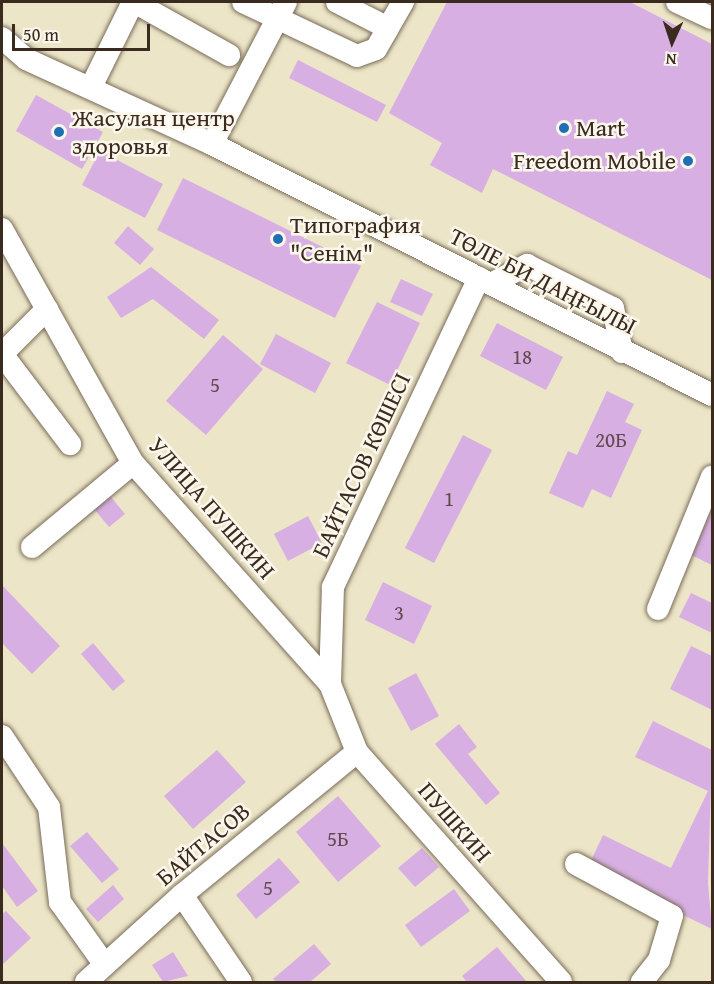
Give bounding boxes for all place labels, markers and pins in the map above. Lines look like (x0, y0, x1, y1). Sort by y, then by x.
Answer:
place label: Жасулан центр здоровья (72, 104, 235, 160)
place label: Mart (576, 114, 625, 142)
marker: Mart (557, 121, 571, 135)
marker: Жасулан центр здоровья (50, 123, 68, 141)
place label: Freedom Mobile (513, 147, 676, 175)
marker: Freedom Mobile (681, 154, 695, 168)
place label: Типография "Сенім" (290, 211, 421, 267)
marker: Типография "Сенім" (271, 232, 285, 246)

